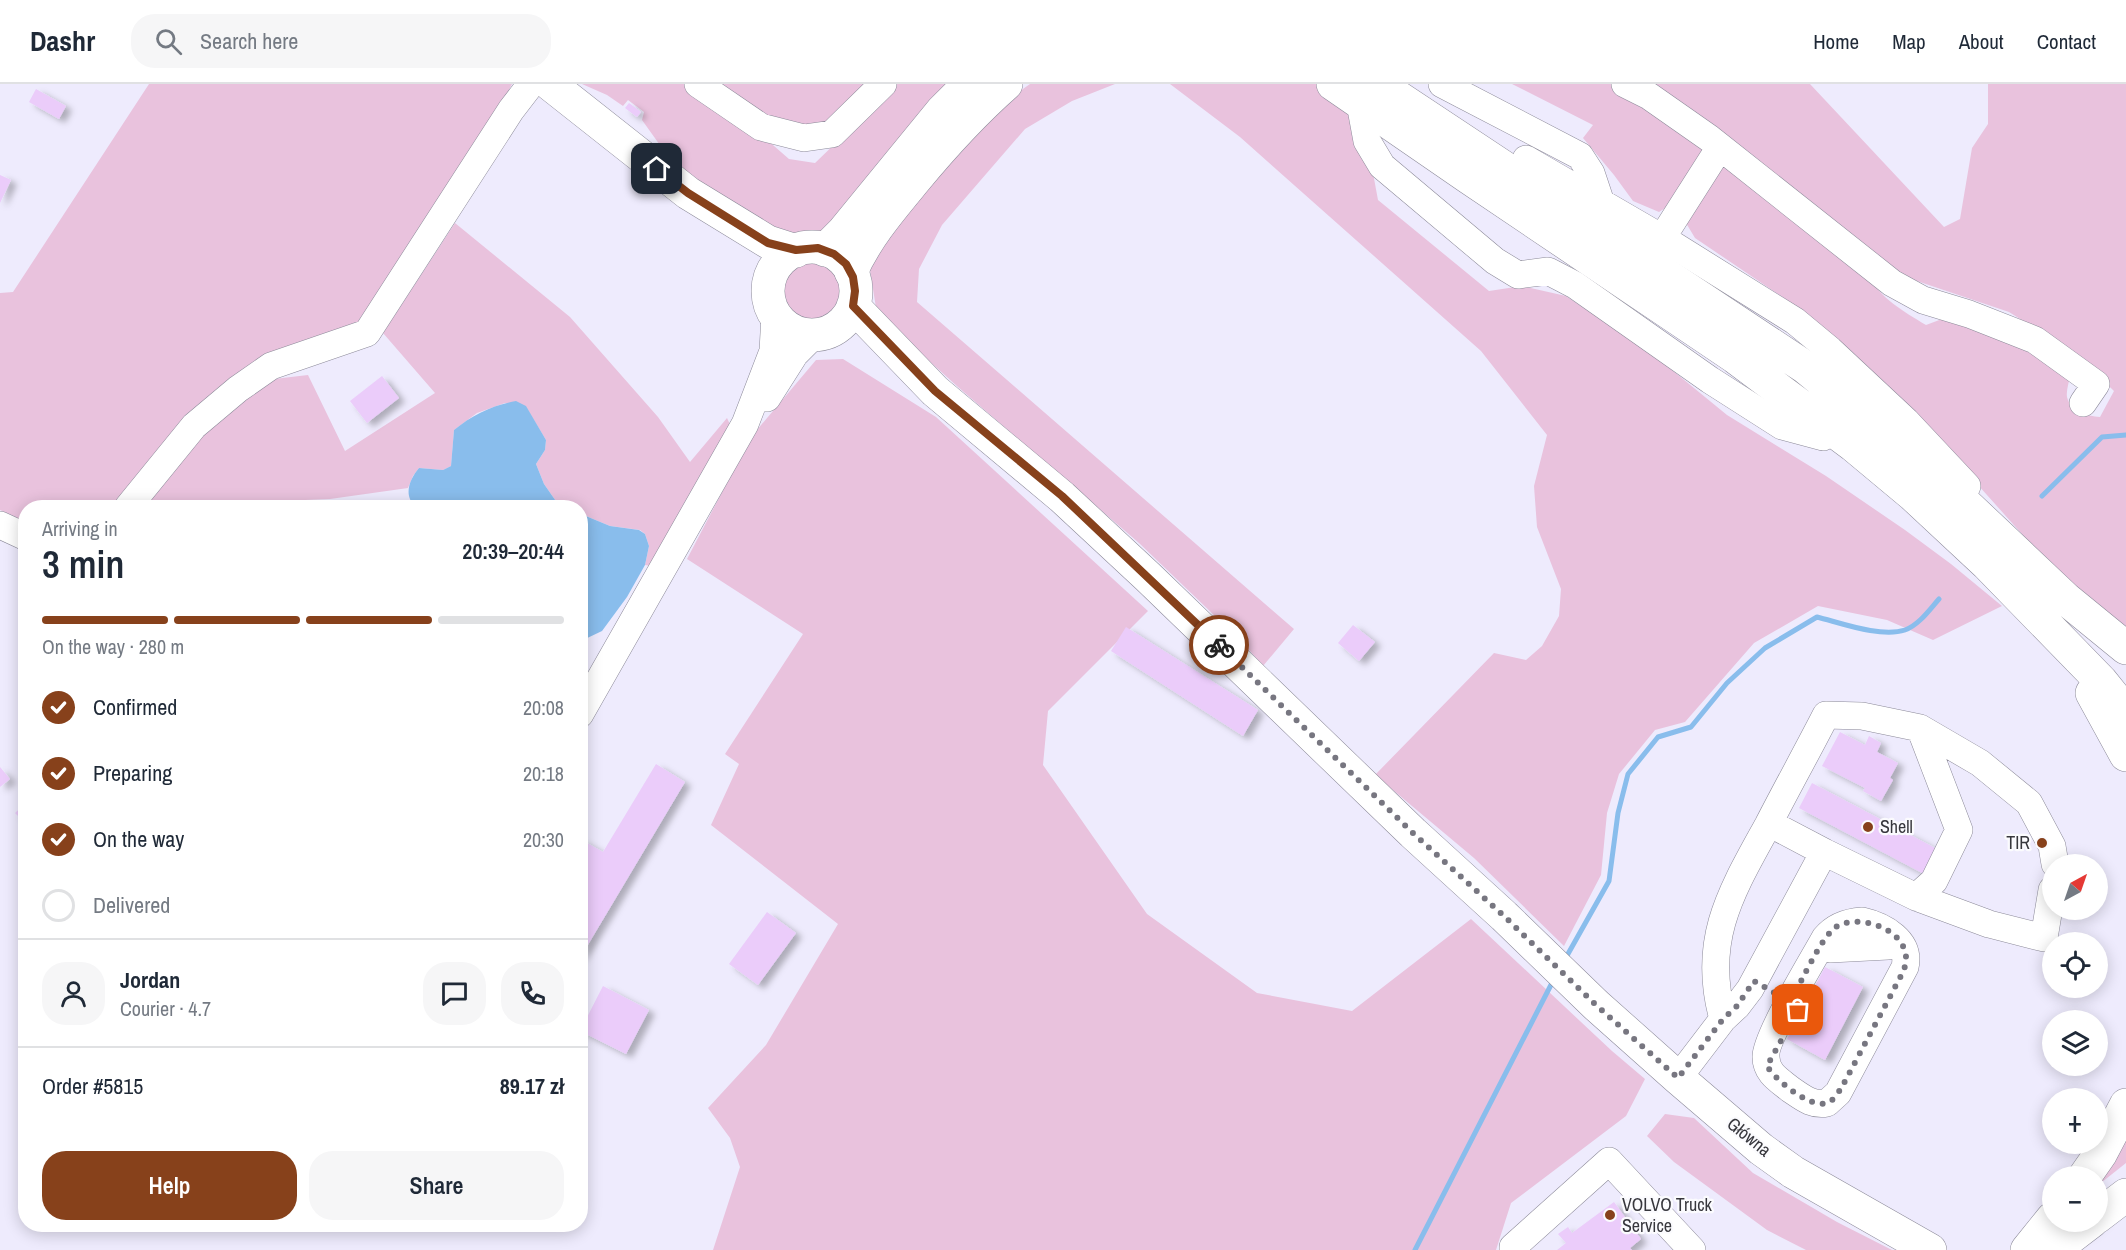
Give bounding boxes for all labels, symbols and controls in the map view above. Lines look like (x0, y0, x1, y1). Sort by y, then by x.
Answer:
search box (131, 14, 551, 68)
text: Dashr (30, 22, 95, 60)
icon: search (152, 25, 185, 58)
text: Search here (200, 26, 298, 56)
text: Home (1813, 27, 1859, 56)
text: Map (1892, 27, 1926, 56)
text: About (1959, 27, 2004, 56)
text: Contact (2037, 27, 2096, 56)
pin (631, 143, 682, 194)
icon: home (640, 152, 673, 185)
text: Arriving in (42, 515, 118, 542)
text: 20:39–20:44 (462, 536, 564, 566)
text: 3 min (42, 538, 124, 590)
courier (1189, 615, 1249, 675)
icon: bike (1203, 629, 1236, 662)
text: On the way · 280 m (42, 633, 184, 660)
icon: check (42, 691, 75, 724)
text: Confirmed (93, 692, 177, 722)
text: 20:08 (523, 694, 564, 721)
icon: check (42, 757, 75, 790)
text: Preparing (93, 758, 172, 788)
text: 20:18 (523, 760, 564, 787)
place label: Shell (1880, 814, 1913, 839)
marker: Shell (1861, 820, 1875, 834)
icon: check (42, 823, 75, 856)
text: On the way (93, 824, 184, 854)
text: 20:30 (523, 826, 564, 853)
place label: TIR (2006, 830, 2030, 855)
marker: TIR (2035, 836, 2049, 850)
north arrow (2042, 854, 2108, 920)
map controls (2042, 854, 2108, 1232)
text: Delivered (93, 890, 170, 920)
button: locate (2042, 932, 2108, 998)
button: person (42, 962, 105, 1025)
button: chat (423, 962, 486, 1025)
button: phone (501, 962, 564, 1025)
text: Jordan (120, 965, 180, 995)
pin (1772, 984, 1823, 1035)
icon: bag (1781, 993, 1814, 1026)
text: Courier · 4.7 (120, 995, 211, 1022)
button: layers (2042, 1010, 2108, 1076)
text: Order #5815 (42, 1071, 143, 1101)
text: 89.17 zł (500, 1071, 564, 1101)
button: + (2042, 1088, 2108, 1154)
street label: Główna (1722, 1111, 1777, 1162)
button: Help (42, 1151, 297, 1220)
button: Share (309, 1151, 564, 1220)
button: − (2042, 1166, 2108, 1232)
place label: VOLVO Truck Service (1622, 1192, 1713, 1238)
marker: VOLVO Truck Service (1603, 1208, 1617, 1222)

